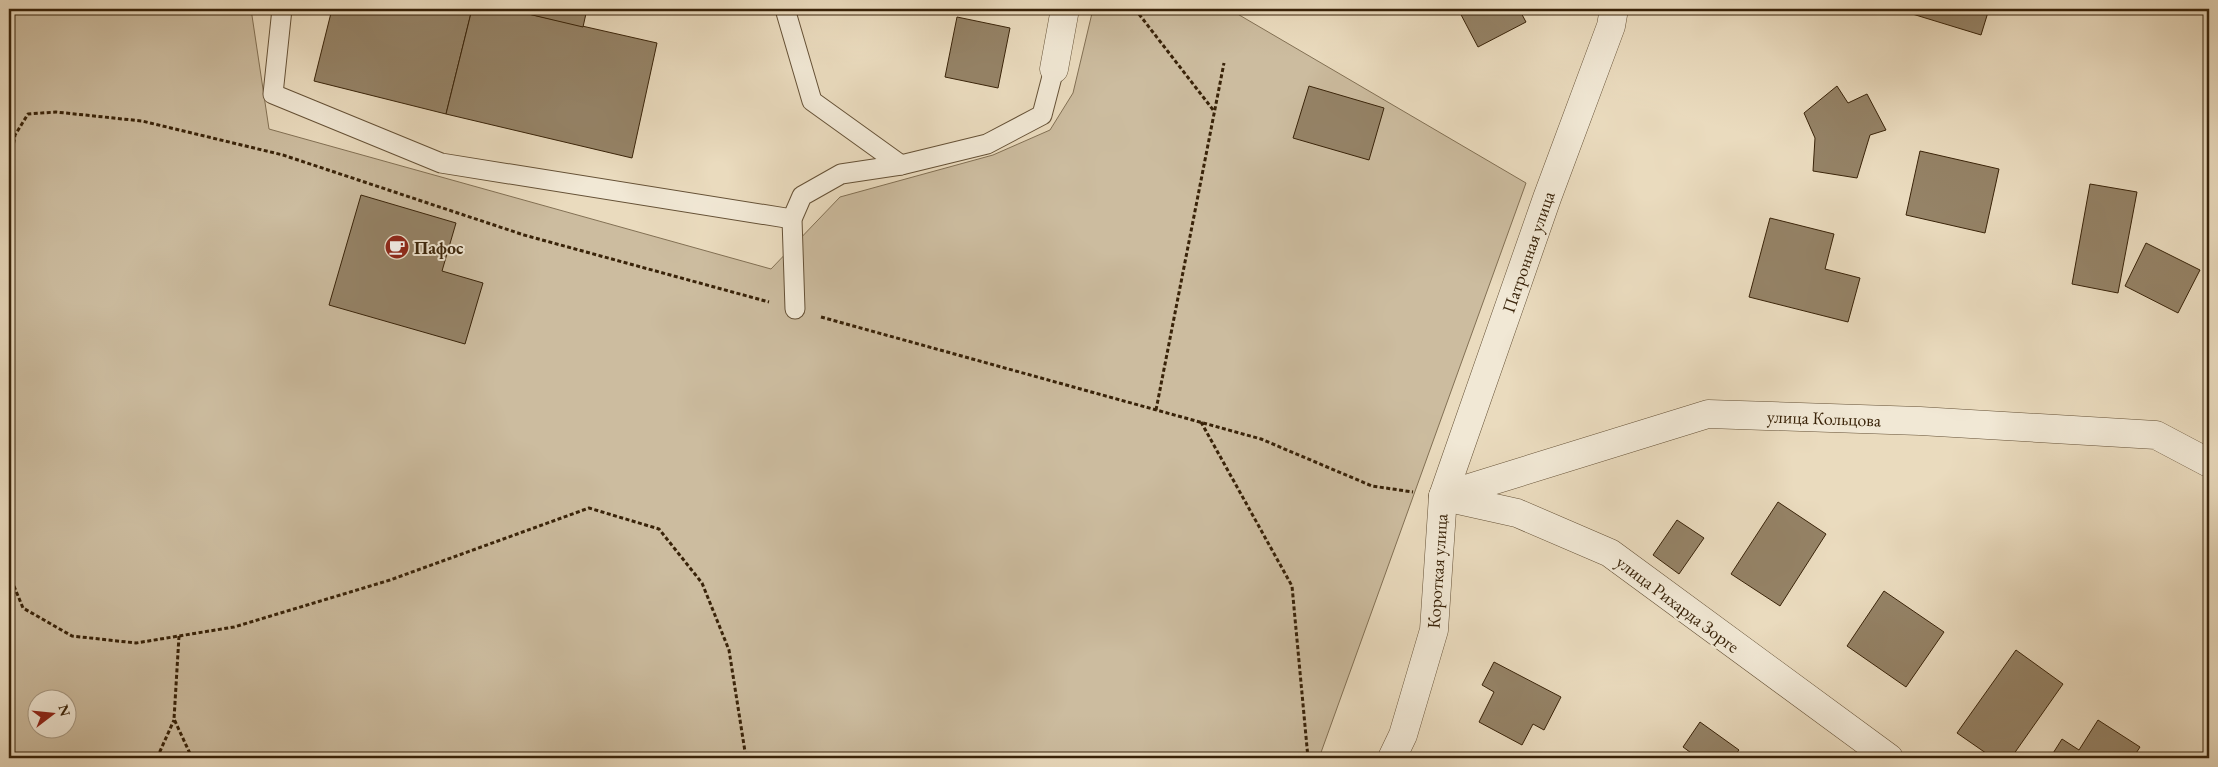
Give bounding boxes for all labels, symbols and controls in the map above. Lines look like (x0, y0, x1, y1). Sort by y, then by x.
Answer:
street label: Патронная улица (1496, 187, 1560, 316)
cafe icon: Пафос (384, 234, 410, 260)
place label: Пафос (414, 236, 464, 259)
street label: улица Кольцова (1767, 405, 1882, 432)
street label: Короткая улица (1422, 512, 1453, 629)
street label: улица Рихарда Зорге (1612, 550, 1744, 658)
north arrow (28, 690, 78, 740)
text: N (54, 702, 75, 719)

